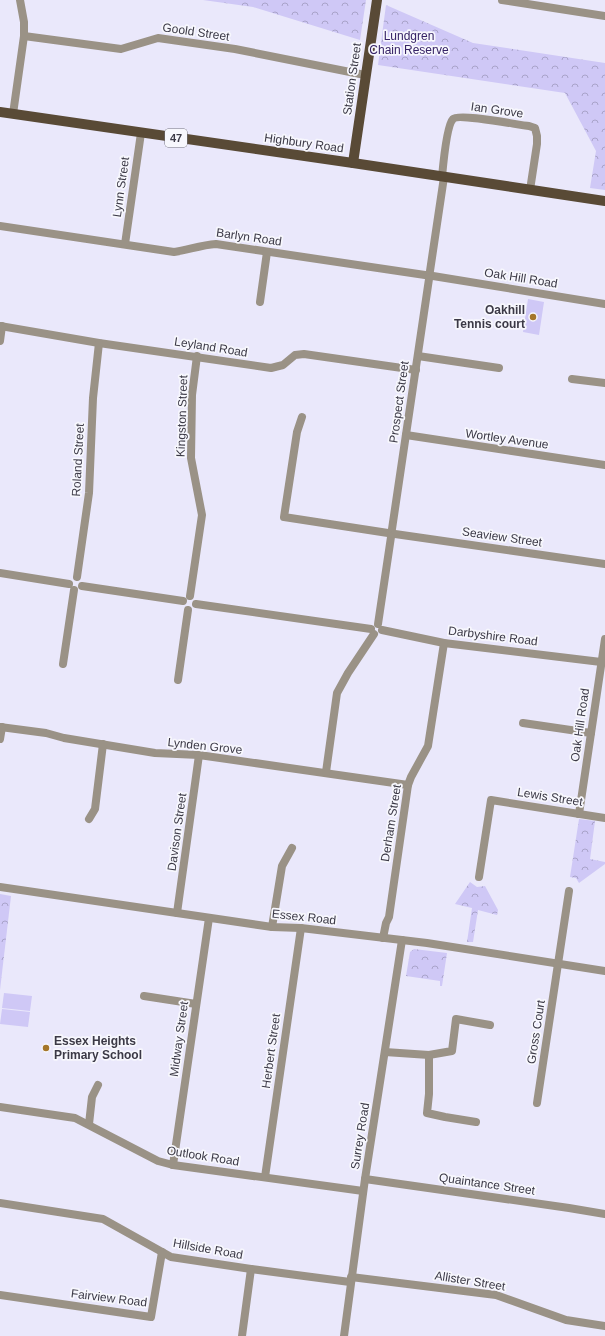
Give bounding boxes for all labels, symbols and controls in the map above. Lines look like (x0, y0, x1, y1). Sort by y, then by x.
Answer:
street label: Goold Street (162, 20, 231, 44)
park label: Lundgren Chain Reserve (369, 29, 449, 57)
street label: Station Street (340, 41, 364, 116)
street label: Ian Grove (470, 99, 524, 121)
road number: 47 (165, 129, 187, 147)
street label: Highbury Road (263, 130, 345, 156)
street label: Lynn Street (110, 155, 132, 218)
street label: Barlyn Road (215, 225, 283, 249)
street label: Oak Hill Road (483, 265, 559, 291)
place label: Oakhill Tennis court (454, 303, 525, 331)
marker: Oakhill Tennis court (528, 312, 538, 322)
street label: Leyland Road (173, 334, 249, 360)
street label: Prospect Street (386, 359, 412, 444)
street label: Kingston Street (174, 374, 190, 457)
street label: Roland Street (69, 422, 87, 497)
street label: Wortley Avenue (465, 426, 550, 452)
street label: Seaview Street (461, 524, 544, 550)
street label: Darbyshire Road (447, 624, 539, 648)
street label: Oak Hill Road (568, 687, 592, 763)
street label: Lynden Grove (167, 735, 243, 757)
street label: Derham Street (378, 783, 404, 863)
street label: Lewis Street (516, 785, 584, 809)
street label: Davison Street (165, 791, 190, 872)
street label: Essex Road (271, 907, 337, 927)
street label: Gross Court (524, 998, 548, 1065)
street label: Midway Street (167, 1000, 191, 1078)
street label: Herbert Street (259, 1012, 283, 1089)
place label: Essex Heights Primary School (54, 1034, 142, 1062)
marker: Essex Heights Primary School (41, 1043, 51, 1053)
street label: Surrey Road (348, 1102, 372, 1170)
street label: Outlook Road (166, 1143, 240, 1169)
street label: Quaintance Street (438, 1170, 537, 1198)
street label: Hillside Road (172, 1236, 244, 1262)
street label: Allister Street (434, 1269, 507, 1294)
street label: Fairview Road (70, 1286, 148, 1310)

